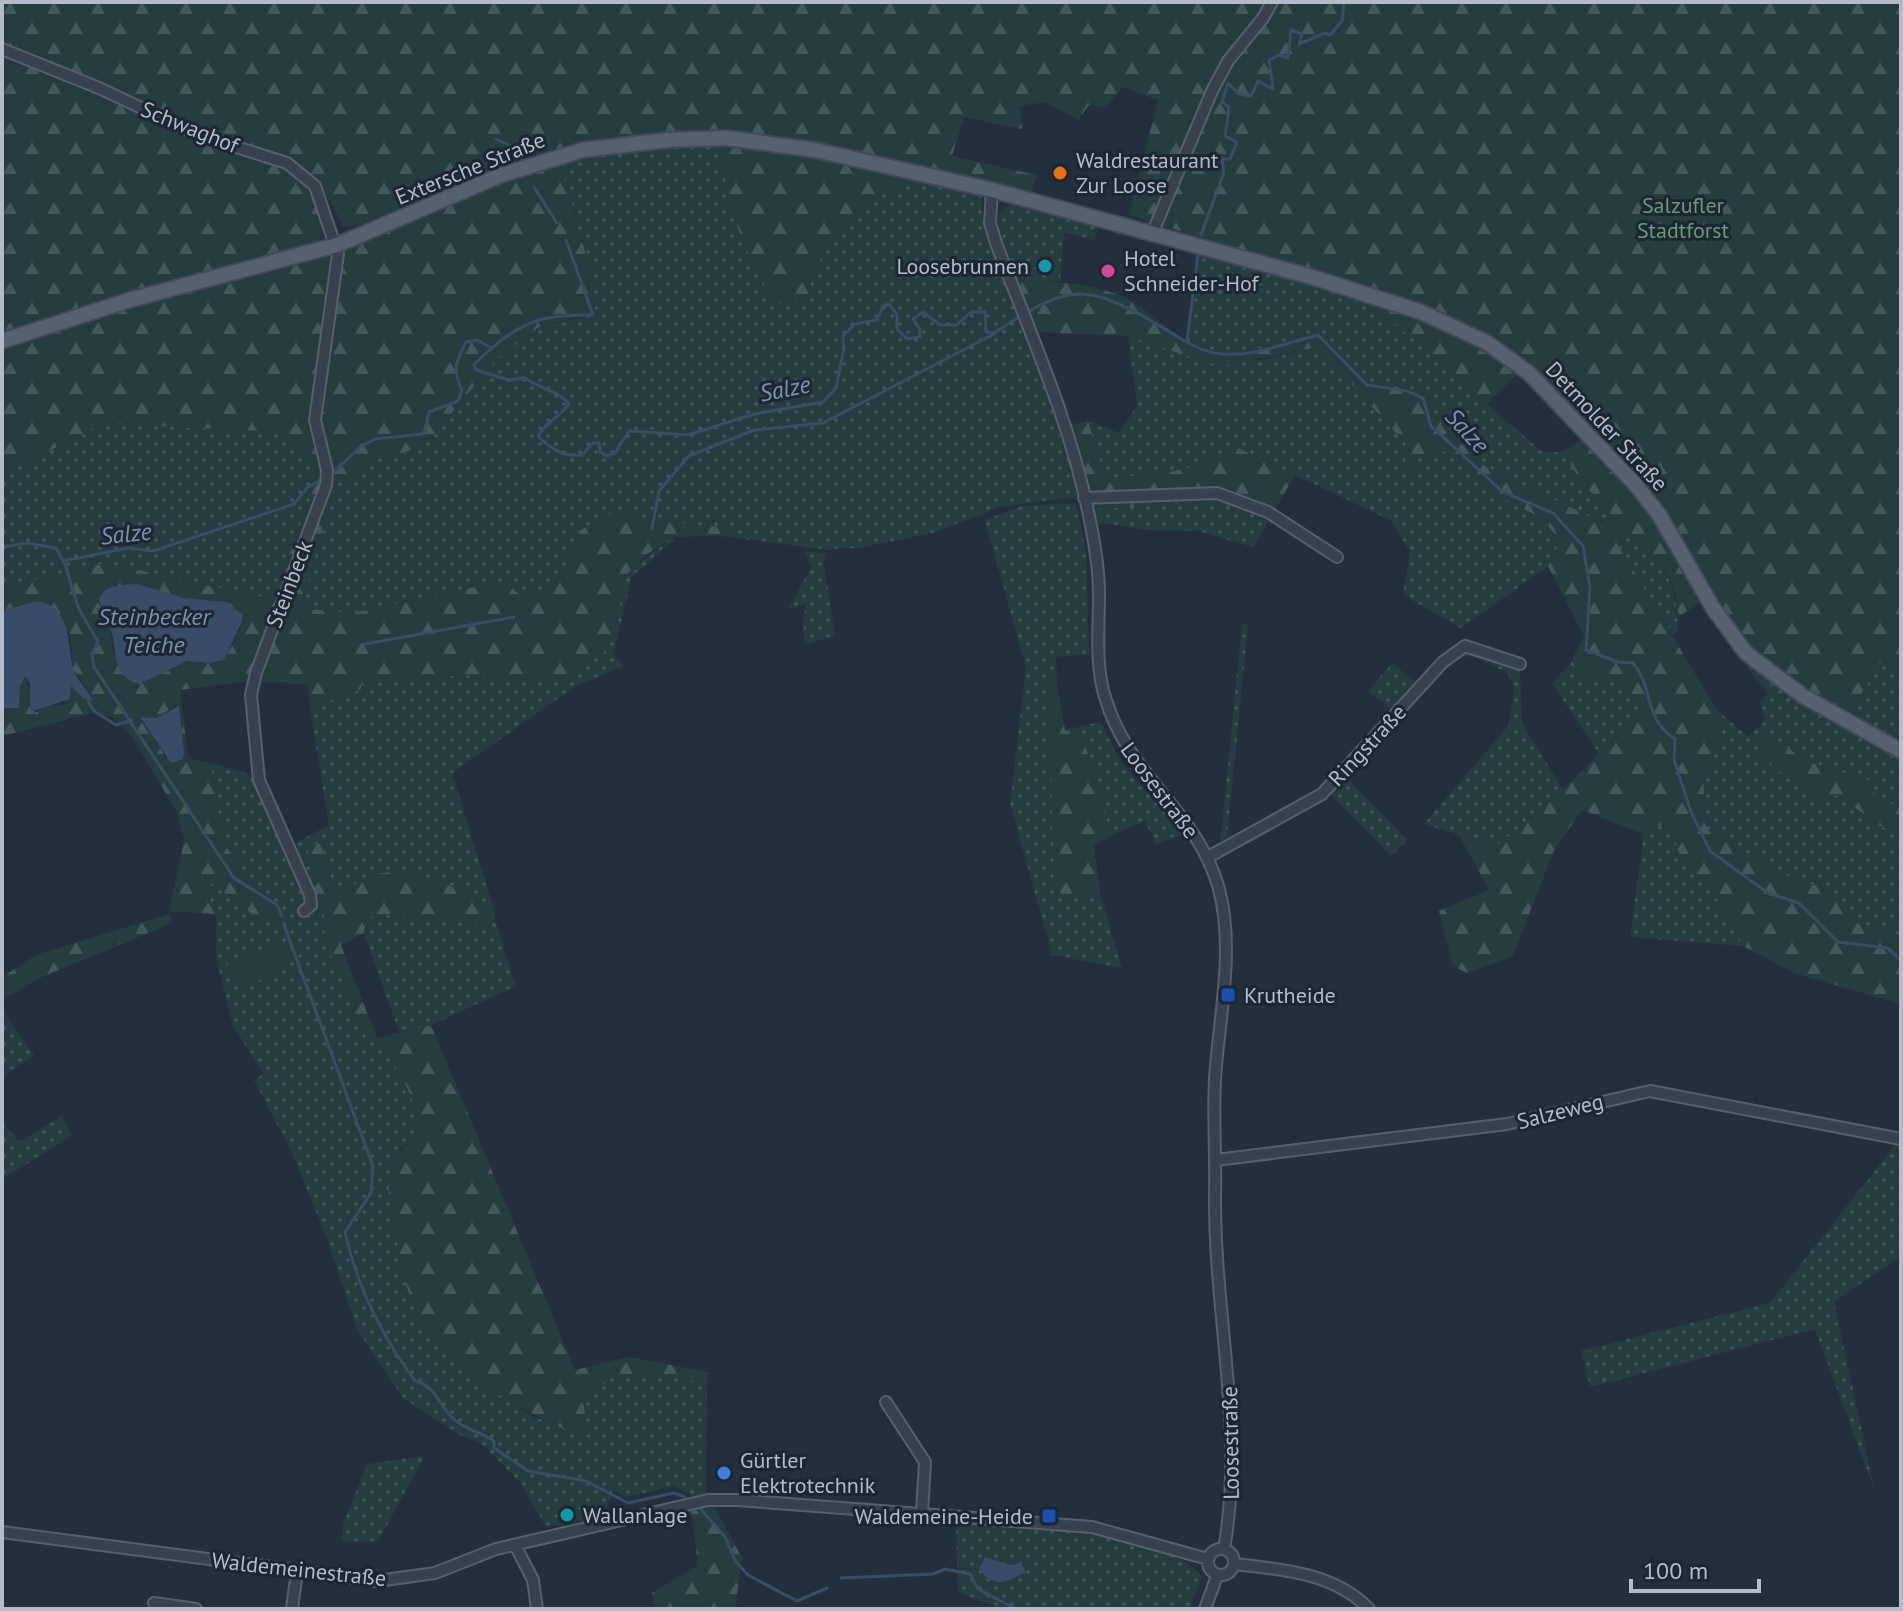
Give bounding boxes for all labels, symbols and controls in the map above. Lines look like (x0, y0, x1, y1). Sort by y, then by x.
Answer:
street label: Schwaghof (137, 95, 244, 160)
street label: Extersche Straße (391, 125, 549, 211)
place label: Waldrestaurant Zur Loose (1076, 146, 1219, 199)
marker: Waldrestaurant Zur Loose (1051, 164, 1069, 182)
park label: Salzufler Stadtforst (1637, 191, 1730, 244)
place label: Hotel Schneider-Hof (1124, 244, 1259, 297)
place label: Loosebrunnen (896, 252, 1029, 280)
marker: Loosebrunnen (1036, 257, 1054, 275)
marker: Hotel Schneider-Hof (1099, 262, 1117, 280)
street label: Detmolder Straße (1540, 355, 1674, 497)
water label: Salze (757, 368, 813, 409)
water label: Salze (1439, 401, 1496, 460)
water label: Salze (99, 515, 153, 552)
street label: Steinbeck (260, 536, 319, 632)
water label: Steinbecker Teiche (98, 601, 212, 660)
street label: Ringstraße (1322, 698, 1412, 792)
street label: Loosestraße (1115, 736, 1205, 844)
place label: Krutheide (1244, 981, 1336, 1009)
marker: Krutheide (1219, 986, 1237, 1004)
street label: Salzeweg (1514, 1087, 1606, 1135)
street label: Loosestraße (1215, 1386, 1245, 1500)
place label: Gürtler Elektrotechnik (740, 1446, 876, 1499)
marker: Gürtler Elektrotechnik (715, 1464, 733, 1482)
place label: Wallanlage (583, 1501, 687, 1529)
place label: Waldemeine-Heide (854, 1502, 1033, 1530)
marker: Wallanlage (558, 1506, 576, 1524)
marker: Waldemeine-Heide (1040, 1507, 1058, 1525)
scale bar (1631, 1543, 1759, 1593)
street label: Waldemeinestraße (210, 1546, 388, 1592)
text: 100 m (1643, 1555, 1708, 1586)

